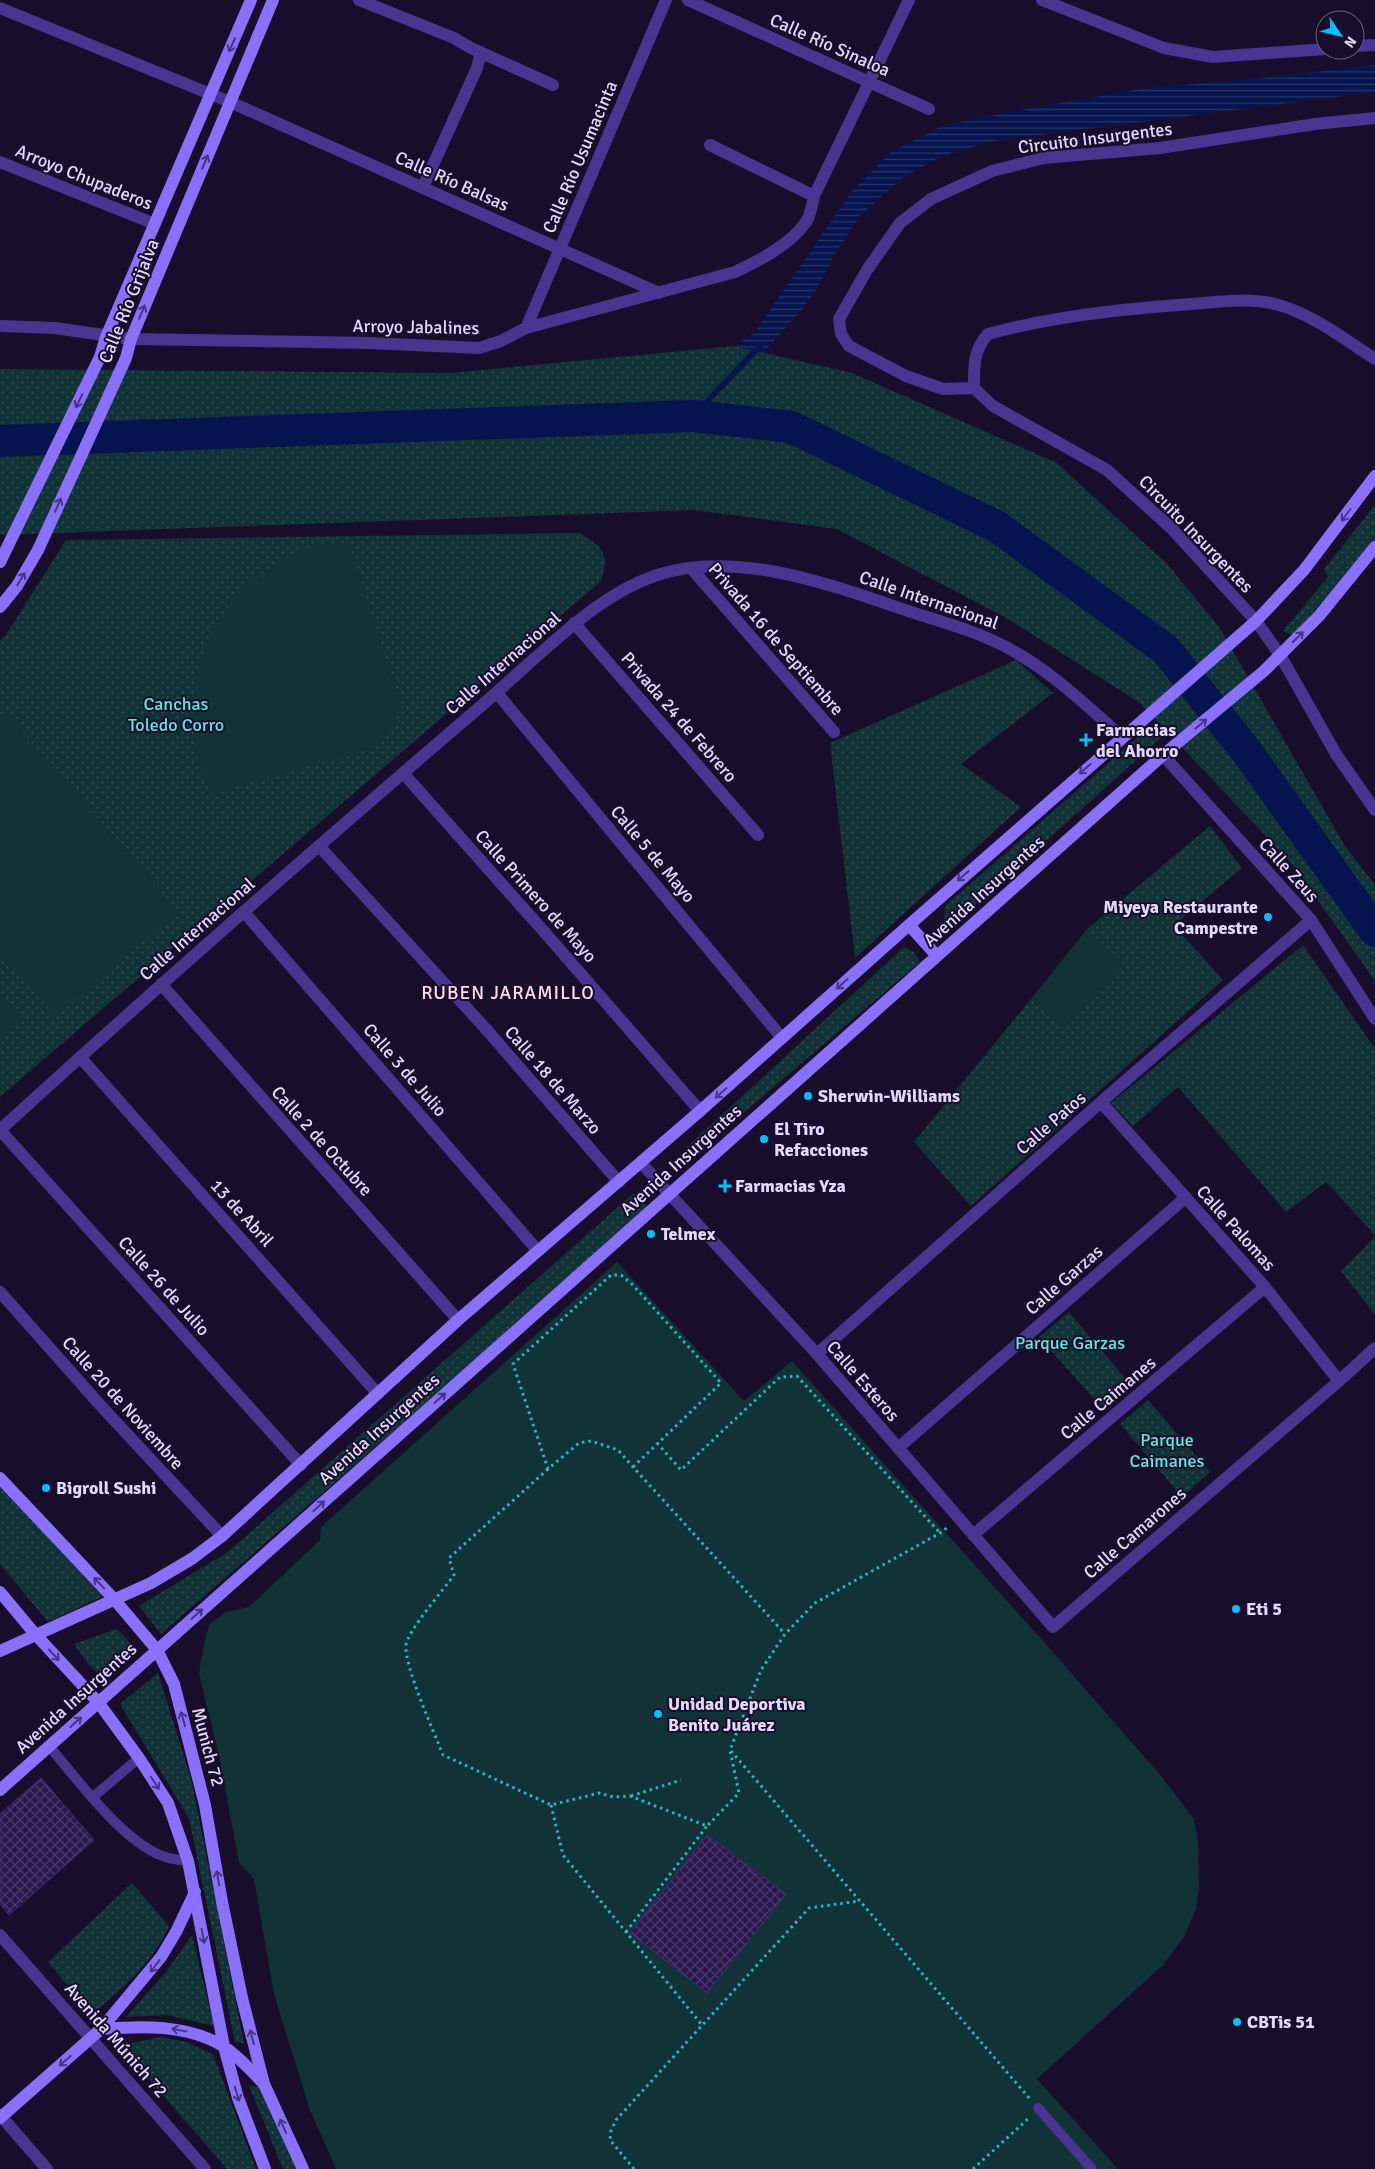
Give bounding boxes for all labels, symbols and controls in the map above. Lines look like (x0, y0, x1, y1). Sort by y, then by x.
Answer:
street label: Calle Río Sinaloa (766, 9, 894, 81)
north arrow (1315, 10, 1365, 60)
text: N (1340, 33, 1360, 51)
one-way arrow (226, 37, 236, 52)
street label: Calle Río Usumacinta (538, 77, 622, 237)
street label: Circuito Insurgentes (1017, 118, 1173, 158)
street label: Arroyo Chupaderos (12, 140, 156, 215)
street label: Calle Río Balsas (392, 146, 512, 216)
one-way arrow (200, 155, 210, 170)
street label: Calle Río Grijalva (94, 236, 164, 366)
one-way arrow (138, 305, 148, 320)
street label: Arroyo Jabalines (352, 315, 480, 339)
one-way arrow (74, 393, 83, 408)
street label: Circuito Insurgentes (1134, 471, 1258, 598)
one-way arrow (54, 498, 64, 513)
one-way arrow (1340, 508, 1351, 521)
street label: Privada 16 de Septiembre (704, 558, 848, 720)
street label: Calle Internacional (856, 566, 1002, 634)
one-way arrow (16, 573, 26, 587)
street label: Calle Internacional (441, 607, 565, 719)
one-way arrow (1292, 631, 1304, 643)
street label: Privada 24 de Febrero (616, 647, 742, 787)
park label: Canchas Toledo Corro (128, 693, 224, 736)
one-way arrow (1194, 718, 1207, 730)
place label: Farmacias del Ahorro (1096, 719, 1178, 762)
marker: Farmacias del Ahorro (1080, 734, 1092, 746)
one-way arrow (1079, 763, 1092, 775)
street label: Calle 5 de Mayo (606, 801, 700, 907)
street label: Calle Primero de Mayo (471, 825, 601, 967)
street label: Avenida Insurgentes (919, 831, 1049, 951)
street label: Calle Zeus (1254, 833, 1324, 907)
one-way arrow (957, 871, 970, 882)
street label: Calle Internacional (135, 873, 259, 985)
place label: Miyeya Restaurante Campestre (1103, 896, 1258, 939)
marker: Miyeya Restaurante Campestre (1262, 911, 1274, 923)
one-way arrow (835, 978, 848, 990)
district label: RUBEN JARAMILLO (421, 981, 595, 1005)
street label: Calle 3 de Julio (358, 1019, 452, 1121)
street label: Calle 18 de Marzo (500, 1021, 606, 1139)
street label: Calle 2 de Octubre (267, 1081, 377, 1201)
place label: Sherwin-Williams (818, 1085, 960, 1107)
one-way arrow (714, 1087, 727, 1099)
street label: Calle Patos (1012, 1087, 1090, 1159)
marker: Sherwin-Williams (802, 1090, 814, 1102)
street label: Avenida Insurgentes (616, 1100, 746, 1220)
place label: El Tiro Refacciones (774, 1118, 868, 1161)
marker: El Tiro Refacciones (758, 1133, 770, 1145)
street label: 13 de Abril (206, 1175, 278, 1251)
place label: Farmacias Yza (735, 1175, 846, 1197)
marker: Farmacias Yza (719, 1180, 731, 1192)
street label: Calle Palomas (1192, 1181, 1280, 1276)
place label: Telmex (661, 1223, 716, 1245)
marker: Telmex (645, 1228, 657, 1240)
street label: Calle 26 de Julio (114, 1232, 214, 1340)
street label: Calle Garzas (1021, 1240, 1107, 1320)
street label: Calle 20 de Noviembre (57, 1332, 189, 1474)
park label: Parque Garzas (1015, 1332, 1125, 1354)
street label: Calle Esteros (822, 1336, 904, 1426)
street label: Calle Caimanes (1056, 1352, 1160, 1444)
street label: Avenida Insurgentes (314, 1369, 444, 1489)
one-way arrow (433, 1393, 446, 1404)
park label: Parque Caimanes (1130, 1429, 1205, 1472)
place label: Bigroll Sushi (56, 1477, 156, 1499)
marker: Bigroll Sushi (40, 1482, 52, 1494)
street label: Calle Camarones (1079, 1482, 1191, 1584)
one-way arrow (312, 1501, 325, 1512)
one-way arrow (93, 1577, 105, 1589)
place label: Eti 5 (1246, 1598, 1282, 1620)
marker: Eti 5 (1230, 1603, 1242, 1615)
one-way arrow (191, 1609, 204, 1620)
street label: Avenida Insurgentes (11, 1638, 141, 1758)
one-way arrow (49, 1649, 60, 1662)
place label: Unidad Deportiva Benito Juárez (668, 1693, 806, 1736)
street label: Munich 72 (187, 1705, 229, 1789)
marker: Unidad Deportiva Benito Juárez (652, 1708, 664, 1720)
one-way arrow (178, 1712, 187, 1728)
one-way arrow (69, 1716, 82, 1728)
one-way arrow (150, 1775, 160, 1789)
one-way arrow (212, 1870, 222, 1886)
one-way arrow (199, 1928, 208, 1944)
one-way arrow (149, 1959, 160, 1972)
street label: Avenida Múnich 72 (60, 1978, 172, 2102)
place label: CBTis 51 (1247, 2011, 1315, 2033)
marker: CBTis 51 (1231, 2016, 1243, 2028)
one-way arrow (172, 2025, 188, 2035)
one-way arrow (247, 2029, 256, 2045)
one-way arrow (58, 2056, 71, 2067)
one-way arrow (233, 2086, 243, 2102)
one-way arrow (278, 2119, 288, 2134)

